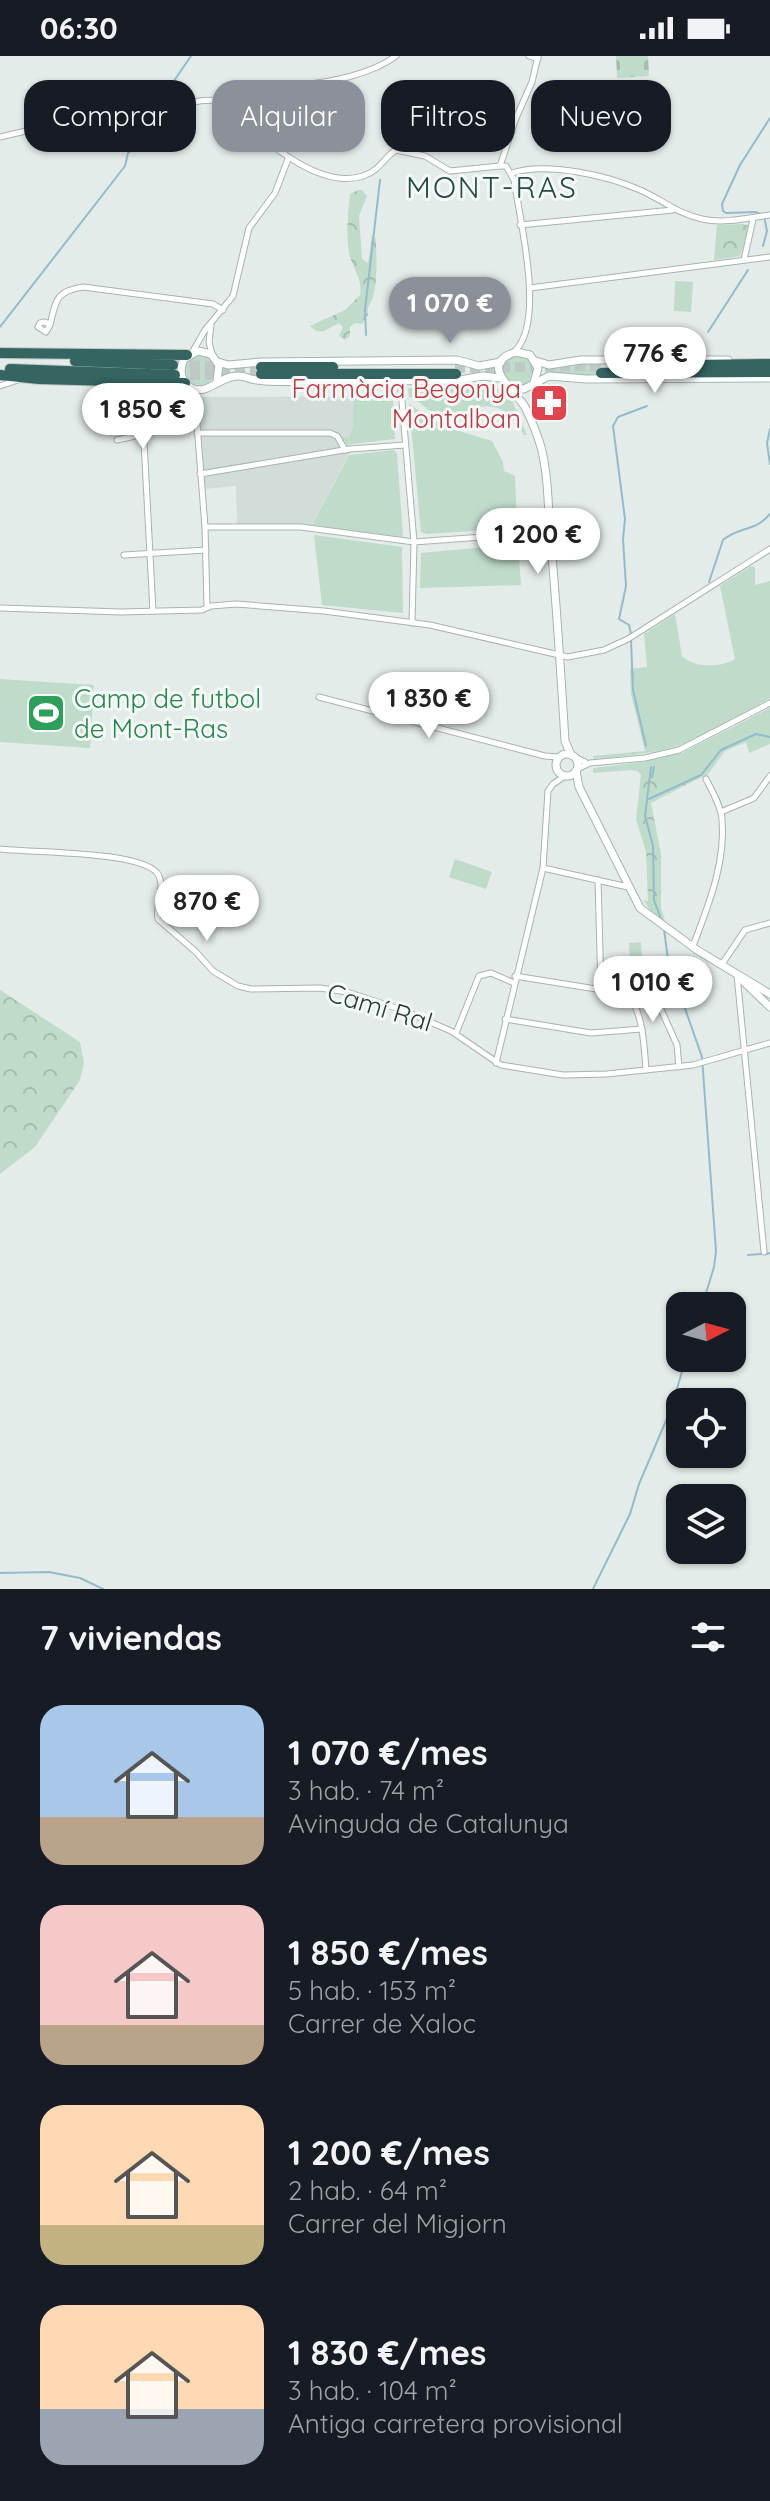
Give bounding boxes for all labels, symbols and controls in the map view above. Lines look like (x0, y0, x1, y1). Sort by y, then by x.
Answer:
text: 06:30 (40, 9, 118, 47)
chip: Comprar (24, 80, 196, 152)
chip: Alquilar (212, 80, 365, 152)
chip: Filtros (381, 80, 515, 152)
chip: Nuevo (531, 80, 671, 152)
district label: MONT-RAS (406, 168, 578, 206)
pin: 1 070 € (376, 277, 524, 345)
text: 1 070 € (407, 286, 493, 319)
pin: 776 € (599, 327, 711, 395)
text: 776 € (622, 336, 688, 369)
place label: Farmàcia Begonya Montalban (291, 372, 521, 435)
pharmacy icon: Farmàcia Begonya Montalban (528, 382, 570, 424)
pin: 1 850 € (69, 383, 217, 451)
text: 1 850 € (100, 392, 186, 425)
pin: 1 200 € (464, 508, 612, 576)
text: 1 200 € (494, 517, 582, 550)
pin: 1 830 € (355, 672, 503, 740)
text: 1 830 € (386, 681, 472, 714)
place label: Camp de futbol de Mont-Ras (74, 682, 261, 745)
sports icon: Camp de futbol de Mont-Ras (25, 692, 67, 734)
pin: 870 € (151, 875, 263, 943)
text: 870 € (173, 884, 241, 917)
pin: 1 010 € (579, 956, 727, 1024)
text: 1 010 € (611, 965, 695, 998)
street label: Camí Ral (323, 975, 437, 1039)
north arrow (666, 1292, 746, 1372)
map controls (666, 1292, 746, 1564)
button: locate (666, 1388, 746, 1468)
button: layers (666, 1484, 746, 1564)
icon: filters (686, 1615, 730, 1659)
text: 7 viviendas (40, 1616, 222, 1659)
text: 1 070 €/mes (288, 1731, 488, 1774)
icon: home (104, 1737, 200, 1833)
text: 3 hab. · 74 m² (288, 1774, 444, 1807)
text: Avinguda de Catalunya (288, 1807, 569, 1840)
text: 1 850 €/mes (288, 1931, 488, 1974)
icon: home (104, 1937, 200, 2033)
text: 5 hab. · 153 m² (288, 1974, 456, 2007)
text: Carrer de Xaloc (288, 2007, 476, 2040)
text: 1 200 €/mes (288, 2131, 490, 2174)
icon: home (104, 2137, 200, 2233)
text: 2 hab. · 64 m² (288, 2174, 447, 2207)
text: Carrer del Migjorn (288, 2207, 507, 2240)
text: 1 830 €/mes (288, 2331, 486, 2374)
icon: home (104, 2337, 200, 2433)
text: 3 hab. · 104 m² (288, 2374, 457, 2407)
text: Antiga carretera provisional (288, 2407, 623, 2440)

